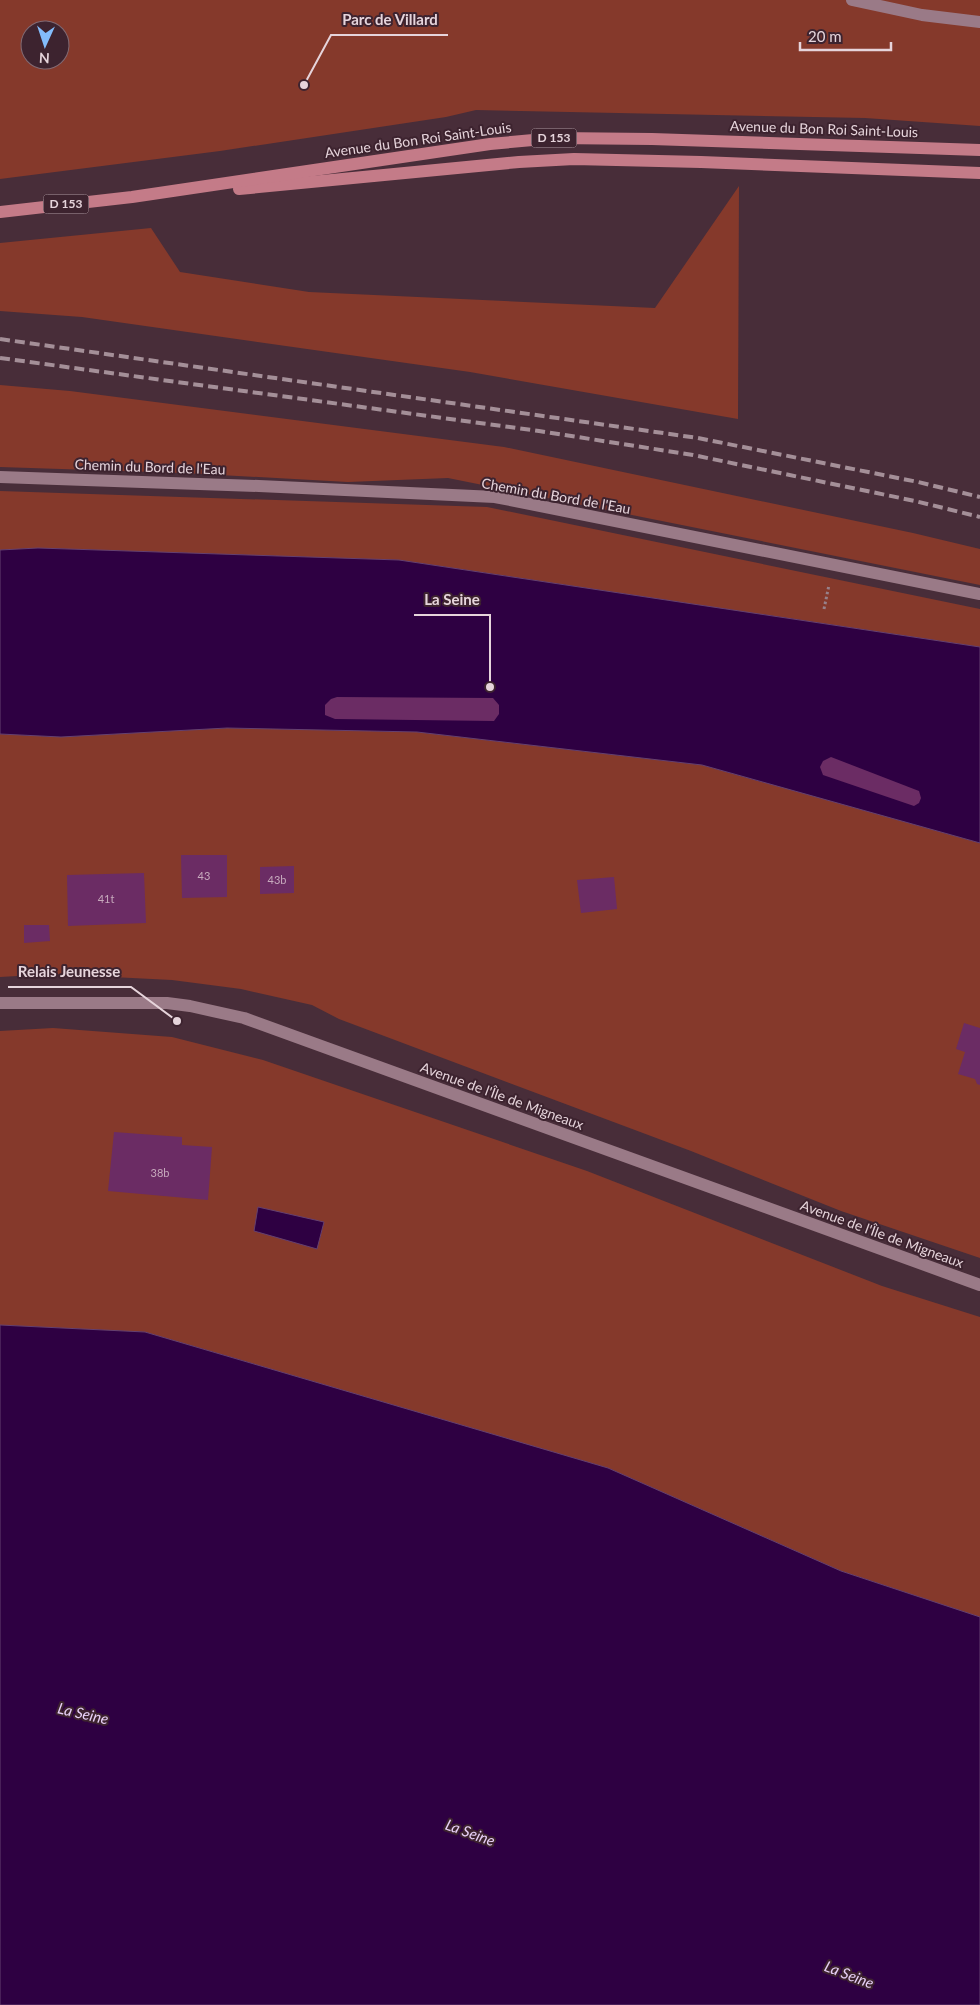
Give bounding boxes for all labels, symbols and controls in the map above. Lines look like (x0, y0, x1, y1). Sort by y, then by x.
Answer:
callout: Parc de Villard (331, 5, 448, 35)
text: Parc de Villard (342, 10, 438, 28)
north arrow (20, 20, 70, 70)
scale bar (800, 20, 891, 52)
text: 20 m (808, 27, 842, 45)
text: N (38, 50, 50, 67)
street label: Avenue du Bon Roi Saint-Louis (730, 117, 918, 140)
street label: Avenue du Bon Roi Saint-Louis (324, 118, 512, 161)
road number: D 153 (532, 128, 576, 148)
road number: D 153 (44, 194, 88, 213)
street label: Chemin du Bord de l'Eau (74, 455, 226, 478)
street label: Chemin du Bord de l'Eau (480, 474, 632, 517)
callout: La Seine (414, 585, 490, 615)
text: La Seine (424, 590, 480, 608)
house number: 43 (198, 869, 210, 882)
house number: 43b (268, 873, 286, 886)
house number: 41t (98, 892, 114, 905)
callout: Relais Jeunesse (8, 957, 131, 987)
text: Relais Jeunesse (18, 962, 120, 980)
street label: Avenue de l'Île de Migneaux (418, 1058, 586, 1133)
house number: 38b (151, 1166, 169, 1179)
street label: Avenue de l'Île de Migneaux (798, 1196, 966, 1271)
water label: La Seine (56, 1698, 110, 1728)
water label: La Seine (443, 1815, 498, 1849)
water label: La Seine (822, 1956, 877, 1992)

